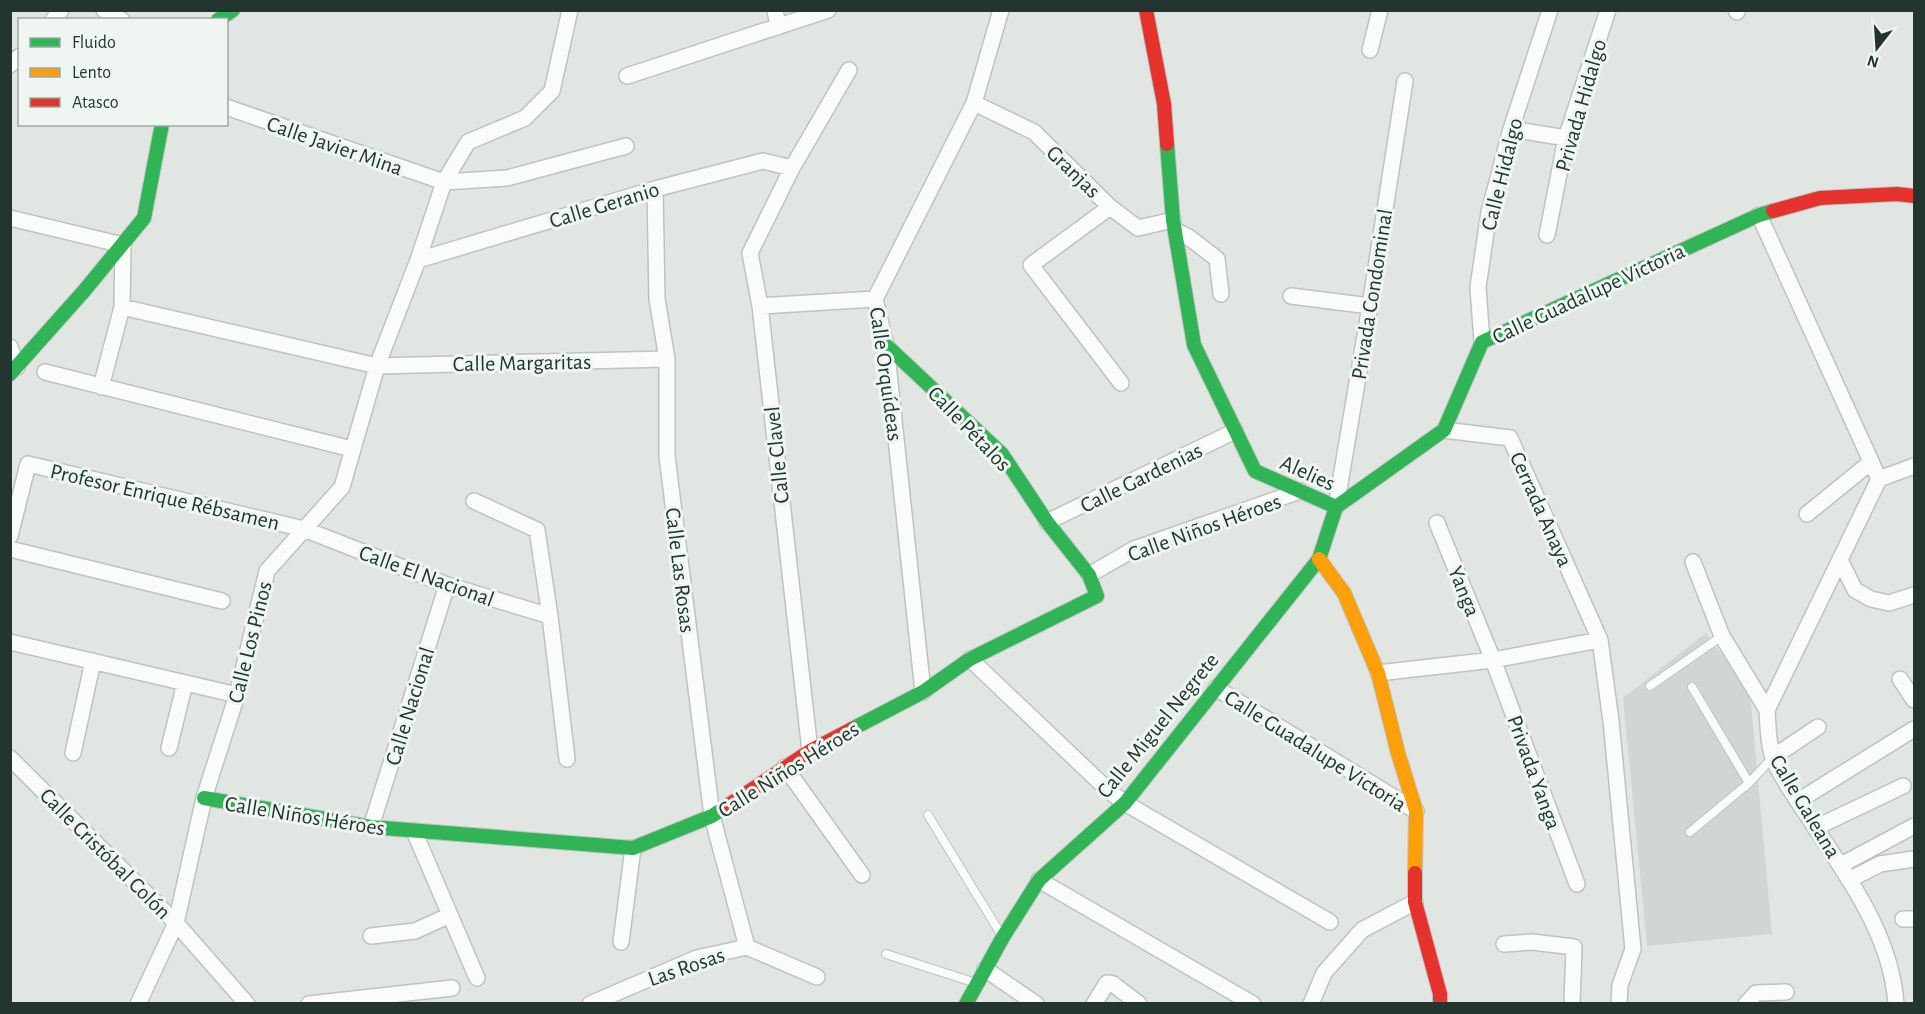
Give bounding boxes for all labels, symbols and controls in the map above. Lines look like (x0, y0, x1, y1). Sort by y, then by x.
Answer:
legend (18, 18, 228, 126)
north arrow (1847, 18, 1907, 78)
text: Fluido (72, 34, 116, 52)
street label: Privada Hidalgo (1552, 37, 1610, 174)
text: N (1865, 52, 1881, 71)
text: Lento (72, 64, 111, 82)
text: Atasco (72, 94, 119, 112)
street label: Calle Javier Mina (264, 112, 405, 179)
street label: Calle Hidalgo (1477, 116, 1527, 233)
street label: Granjas (1042, 141, 1104, 202)
street label: Calle Geranio (547, 178, 662, 232)
street label: Privada Condominal (1348, 207, 1396, 381)
street label: Calle Guadalupe Victoria (1489, 240, 1688, 348)
street label: Calle Orquídeas (866, 306, 906, 442)
street label: Calle Margaritas (453, 351, 591, 375)
street label: Calle Pétalos (924, 382, 1015, 475)
street label: Calle Clavel (761, 405, 793, 505)
street label: Calle Gardenias (1077, 439, 1206, 517)
street label: Cerrada Anaya (1506, 449, 1576, 570)
street label: Alelies (1277, 451, 1338, 495)
street label: Profesor Enrique Rébsamen (48, 460, 282, 534)
street label: Calle Niños Héroes (1125, 490, 1284, 566)
street label: Calle Las Rosas (661, 506, 699, 634)
street label: Calle El Nacional (356, 541, 497, 611)
street label: Yanga (1444, 563, 1484, 620)
street label: Calle Los Pinos (224, 579, 276, 705)
street label: Calle Nacional (382, 645, 438, 768)
street label: Calle Miguel Negrete (1093, 649, 1223, 802)
street label: Calle Guadalupe Victoria (1221, 686, 1410, 816)
street label: Privada Yanga (1503, 712, 1565, 832)
street label: Calle Niños Héroes (714, 718, 863, 822)
street label: Calle Galeana (1766, 751, 1845, 862)
street label: Calle Cristóbal Colón (36, 784, 175, 923)
street label: Calle Niños Héroes (223, 792, 386, 839)
street label: Las Rosas (645, 944, 728, 990)

